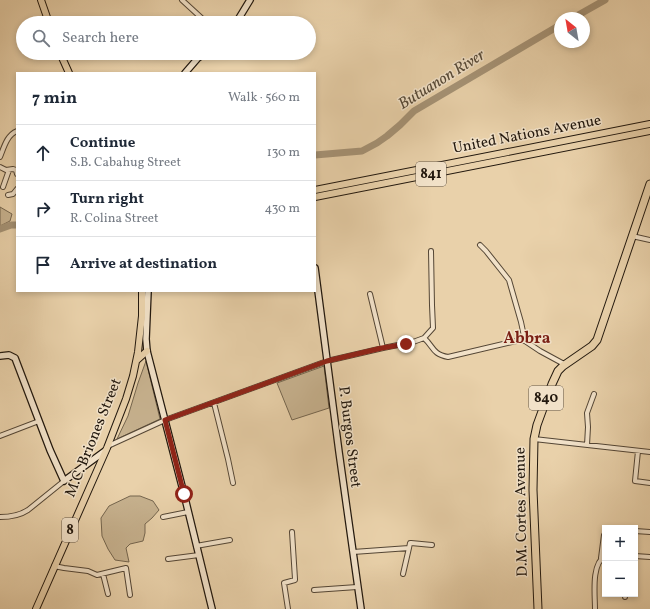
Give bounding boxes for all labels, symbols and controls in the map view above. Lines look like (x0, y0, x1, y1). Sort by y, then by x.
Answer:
north arrow (554, 12, 590, 48)
search box (16, 16, 316, 60)
icon: search (30, 27, 52, 49)
text: Search here (62, 28, 139, 49)
water label: Butuanon River (394, 44, 490, 115)
text: 7 min (32, 87, 77, 110)
text: Walk · 560 m (228, 89, 300, 107)
street label: United Nations Avenue (451, 110, 603, 160)
text: Continue (70, 133, 135, 154)
icon: ahead (32, 142, 54, 164)
text: 130 m (267, 144, 300, 162)
text: S.B. Cabahug Street (70, 154, 181, 172)
road number: 841 (416, 162, 446, 186)
text: Turn right (70, 189, 144, 210)
icon: right (32, 198, 54, 220)
text: 430 m (264, 200, 300, 218)
text: R. Colina Street (70, 210, 159, 228)
icon: arrive (32, 254, 54, 276)
text: Arrive at destination (70, 254, 217, 275)
district label: Abbra (504, 328, 551, 350)
route end (397, 335, 415, 353)
street label: M.C. Briones Street (61, 375, 127, 501)
street label: P. Burgos Street (332, 385, 366, 489)
road number: 840 (529, 386, 563, 410)
street label: D.M. Cortes Avenue (510, 447, 534, 577)
route start (175, 485, 193, 503)
road number: 8 (62, 518, 78, 542)
map controls (602, 525, 638, 597)
button: + (602, 525, 638, 561)
button: − (602, 561, 638, 597)

